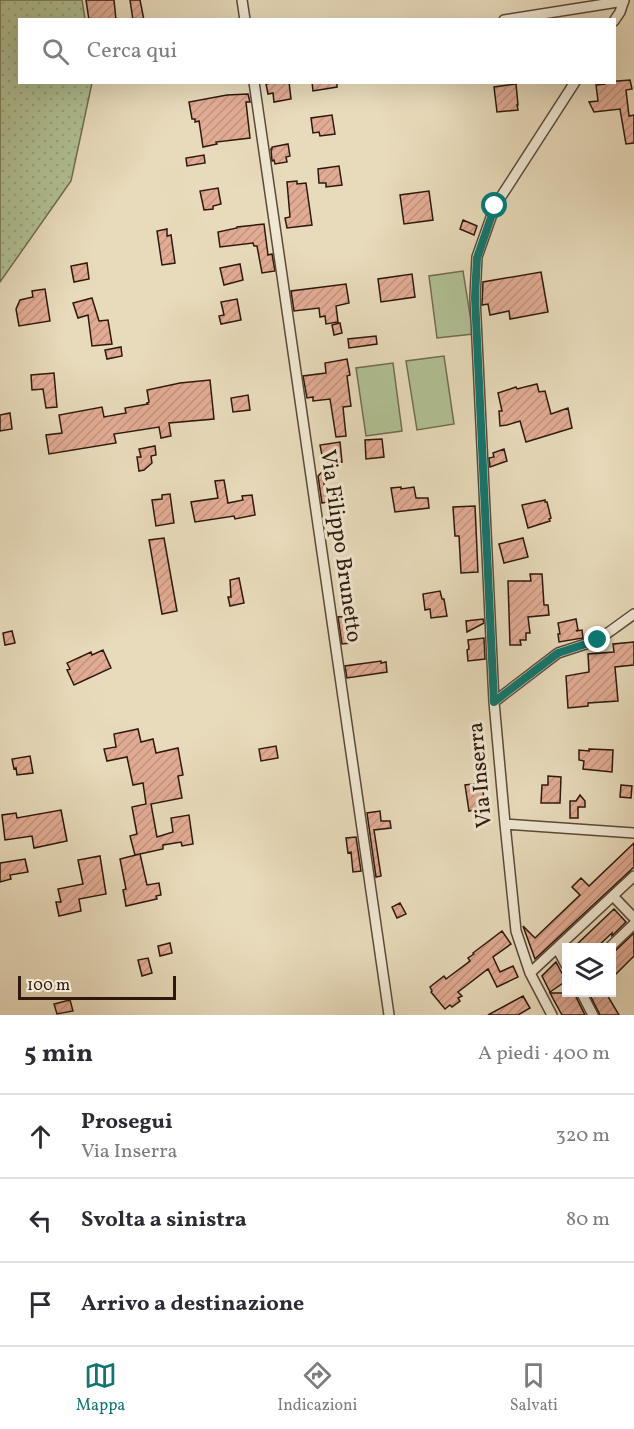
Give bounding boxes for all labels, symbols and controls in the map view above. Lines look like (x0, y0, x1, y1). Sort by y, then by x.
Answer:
search box (18, 18, 616, 84)
icon: search (39, 35, 72, 68)
text: Cerca qui (87, 36, 177, 67)
route start (481, 192, 507, 218)
street label: Via Filippo Brunetto (311, 448, 369, 644)
route end (584, 626, 610, 652)
street label: Via Inserra (461, 721, 501, 829)
map controls (562, 943, 616, 997)
button: layers (562, 943, 616, 997)
scale bar (18, 973, 176, 1000)
text: 100 m (27, 975, 70, 997)
text: 5 min (24, 1036, 93, 1072)
text: A piedi · 400 m (478, 1040, 610, 1068)
text: Prosegui (81, 1107, 173, 1138)
icon: ahead (24, 1120, 57, 1153)
text: 320 m (555, 1122, 610, 1150)
text: Via Inserra (81, 1138, 177, 1166)
icon: left (24, 1204, 57, 1237)
text: Svolta a sinistra (81, 1205, 247, 1236)
text: 80 m (566, 1206, 610, 1234)
icon: arrive (24, 1288, 57, 1321)
text: Arrivo a destinazione (81, 1289, 304, 1320)
tab: Mappa (76, 1359, 125, 1417)
tab: Indicazioni (278, 1359, 357, 1417)
tab: Salvati (510, 1359, 558, 1417)

